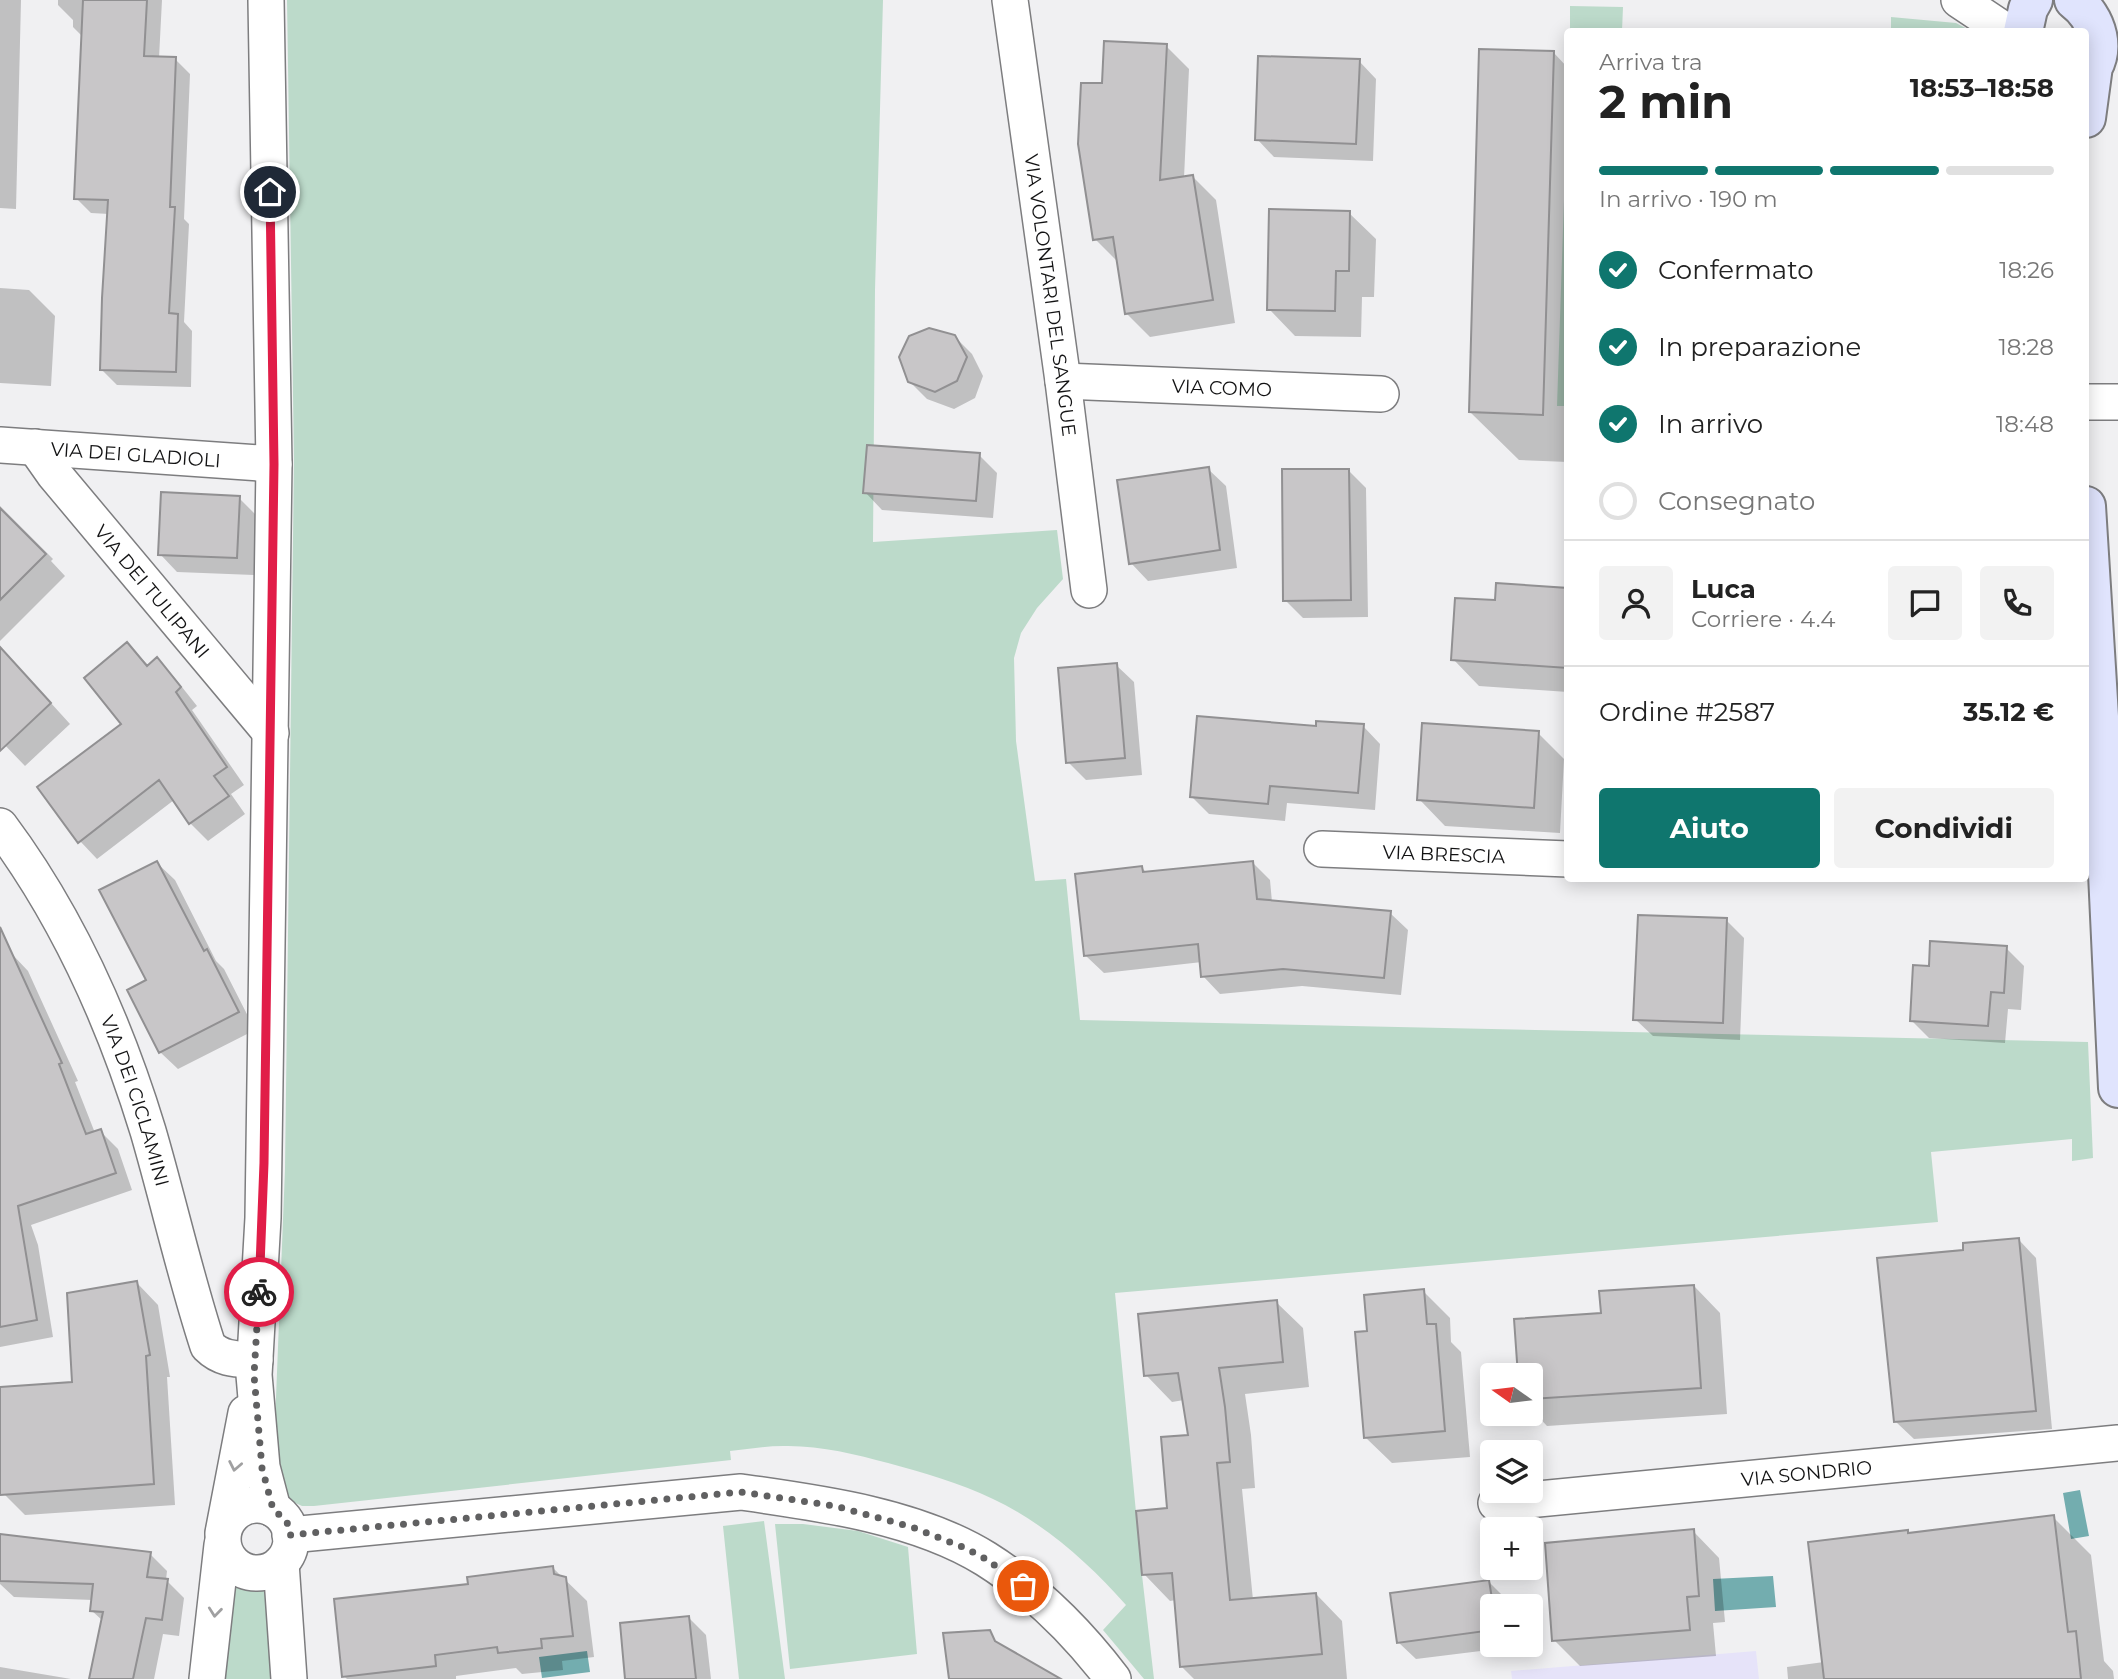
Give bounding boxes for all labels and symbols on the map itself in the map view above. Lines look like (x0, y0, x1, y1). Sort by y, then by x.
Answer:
street label: VIA VOLONTARI DEL SANGUE (1020, 153, 1081, 438)
pin (240, 162, 300, 222)
street label: VIA COMO (1171, 374, 1272, 402)
street label: VIA DEI GLADIOLI (50, 438, 221, 472)
street label: VIA DEI TULIPANI (89, 520, 214, 663)
street label: VIA BRESCIA (1382, 840, 1506, 868)
street label: VIA DEI CICLAMINI (96, 1012, 174, 1189)
courier (224, 1257, 294, 1327)
north arrow (1480, 1363, 1544, 1426)
street label: VIA SONDRIO (1740, 1456, 1873, 1491)
one-way arrow (228, 1460, 243, 1472)
pin (993, 1556, 1053, 1616)
one-way arrow (207, 1606, 222, 1618)

